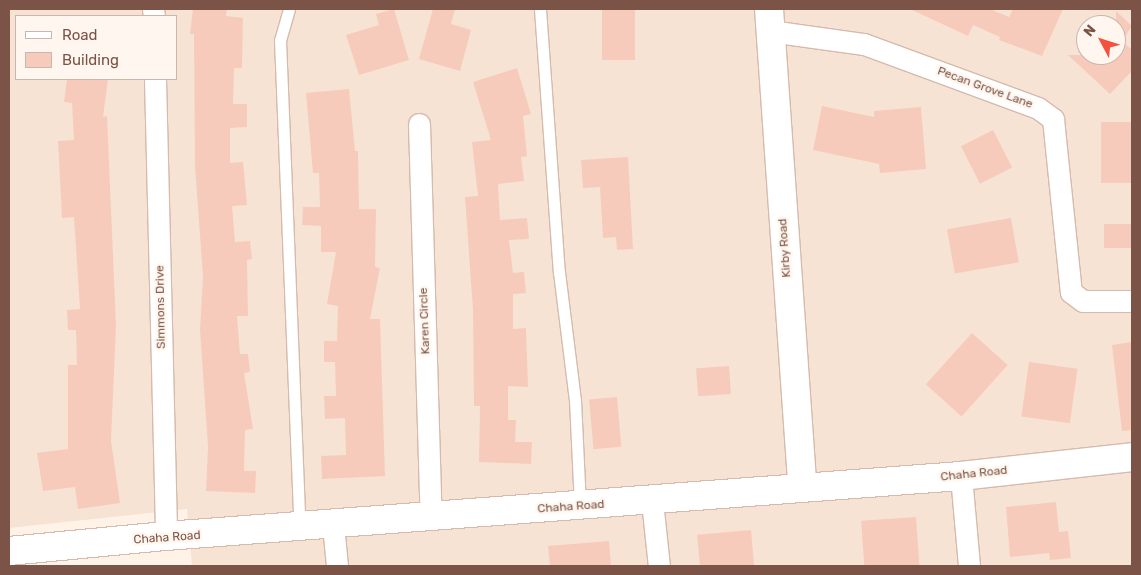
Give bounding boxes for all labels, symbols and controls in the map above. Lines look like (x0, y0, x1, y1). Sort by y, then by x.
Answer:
legend (15, 15, 178, 80)
north arrow (1076, 15, 1126, 65)
text: N (1080, 21, 1100, 40)
text: Road (62, 26, 98, 44)
text: Building (62, 51, 119, 69)
street label: Pecan Grove Lane (935, 64, 1035, 112)
street label: Kirby Road (776, 218, 794, 278)
street label: Simmons Drive (153, 265, 169, 349)
street label: Karen Circle (417, 287, 433, 355)
street label: Chaha Road (940, 463, 1008, 485)
street label: Chaha Road (537, 497, 605, 517)
street label: Chaha Road (133, 528, 201, 548)

